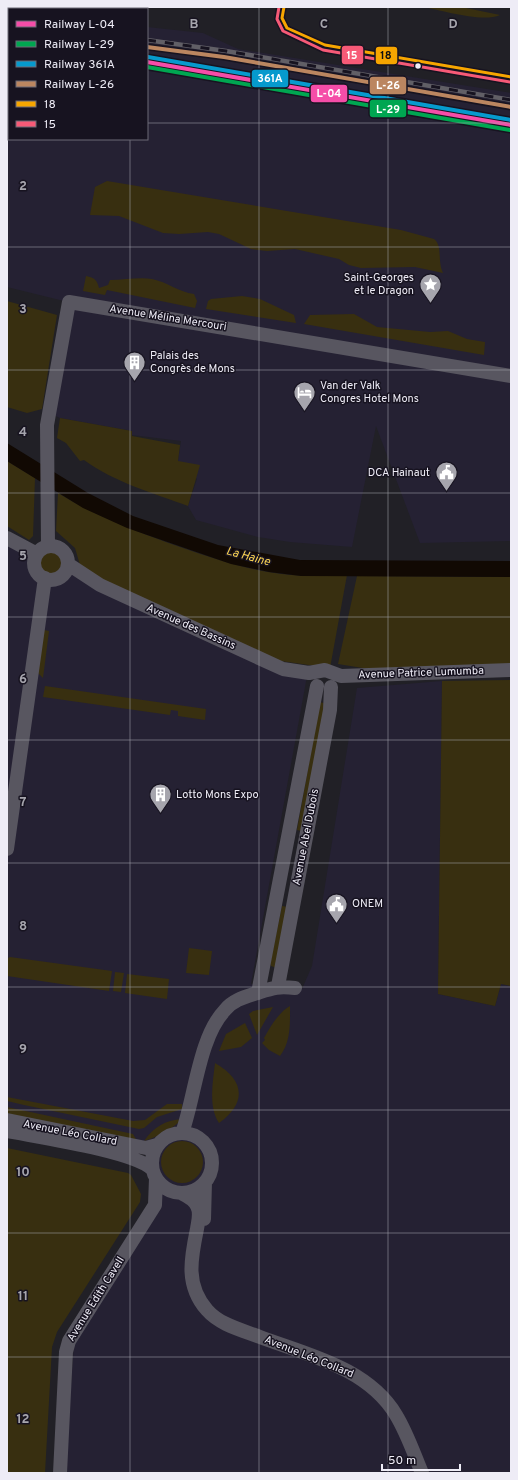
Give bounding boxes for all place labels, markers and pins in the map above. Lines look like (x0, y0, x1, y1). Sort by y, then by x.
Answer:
unlabelled marker (413, 61, 423, 71)
place label: Saint-Georges et le Dragon (344, 271, 414, 298)
place icon: Saint-Georges et le Dragon (417, 271, 443, 304)
building icon: Palais des Congrès de Mons (121, 349, 147, 382)
place label: Palais des Congrès de Mons (150, 349, 235, 376)
hotel icon: Van der Valk Congres Hotel Mons (291, 379, 317, 412)
place label: Van der Valk Congres Hotel Mons (320, 379, 419, 406)
public building icon: DCA Hainaut (433, 460, 459, 493)
place label: DCA Hainaut (368, 466, 430, 480)
building icon: Lotto Mons Expo (148, 782, 174, 815)
place label: Lotto Mons Expo (176, 788, 259, 802)
public building icon: ONEM (324, 891, 350, 924)
place label: ONEM (352, 897, 383, 911)

